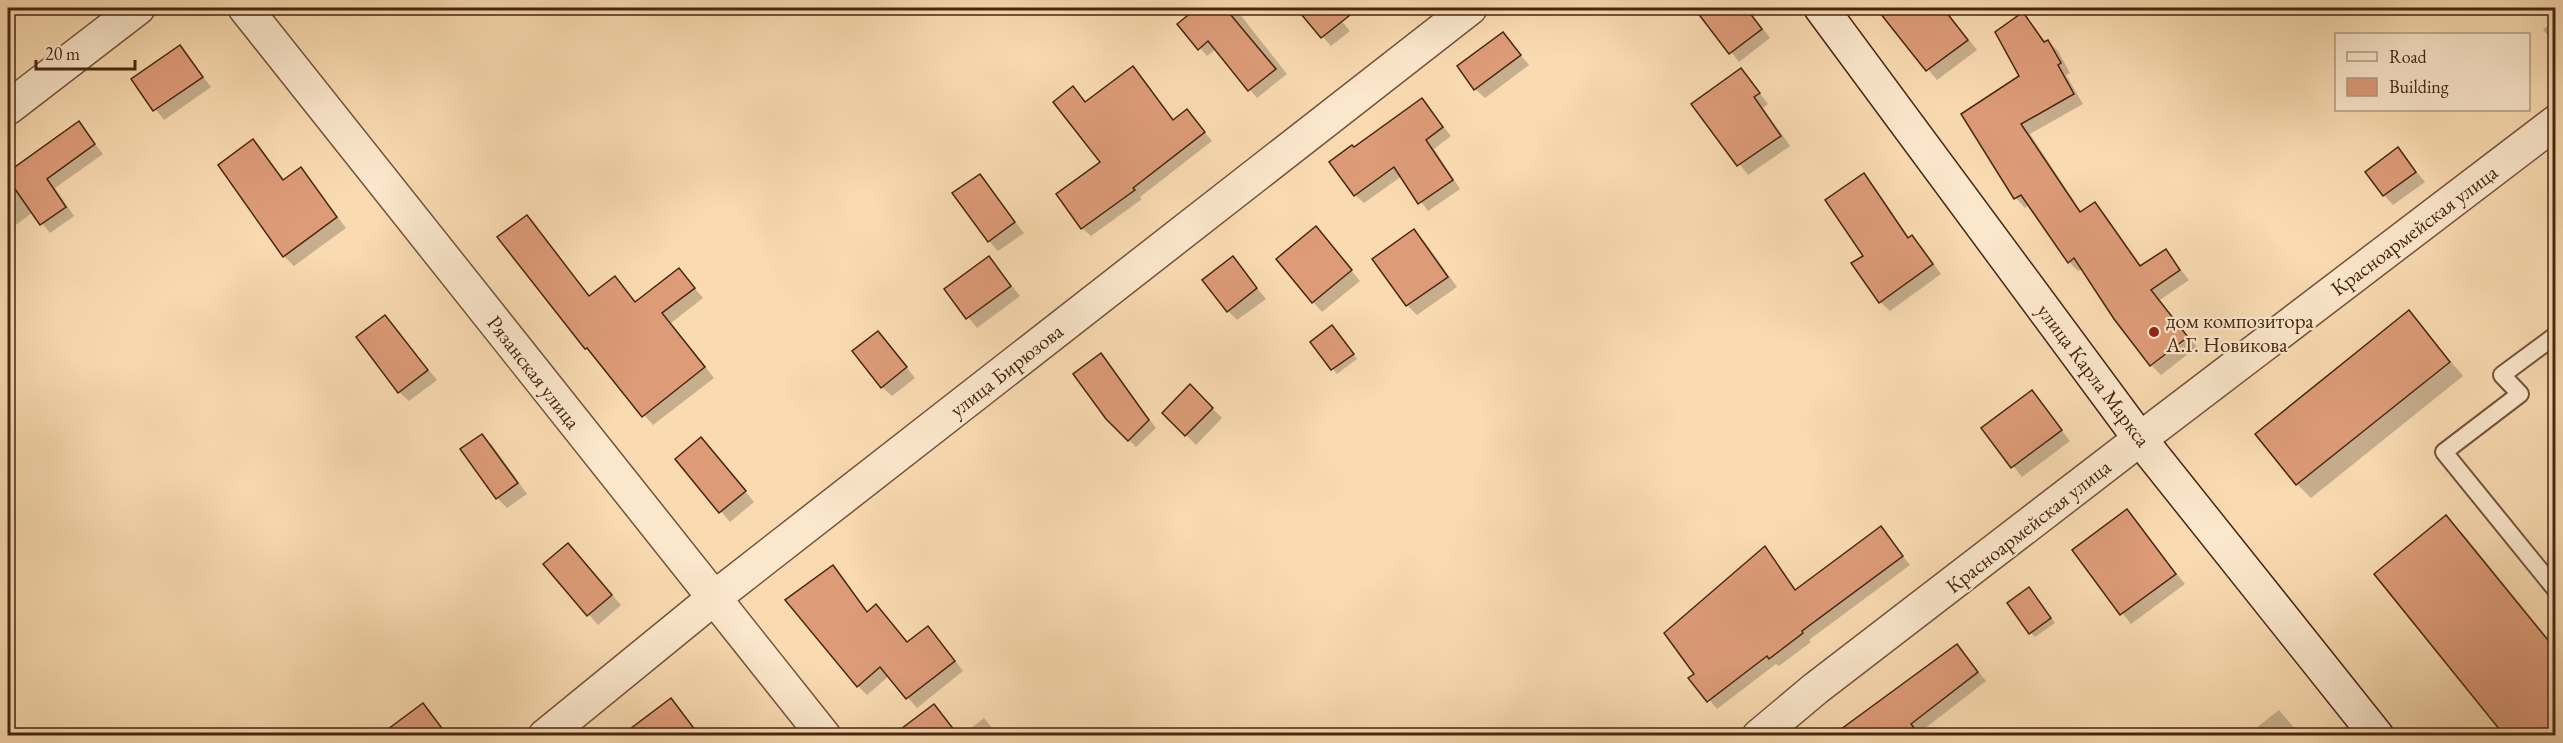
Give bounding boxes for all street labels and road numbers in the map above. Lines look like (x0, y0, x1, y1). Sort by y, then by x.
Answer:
street label: Красноармейская улица (2325, 158, 2503, 302)
street label: улица Карла Маркса (2031, 298, 2157, 453)
street label: Рязанская улица (481, 310, 587, 435)
street label: улица Бирюзова (944, 317, 1069, 423)
street label: Красноармейская улица (1940, 453, 2117, 599)

